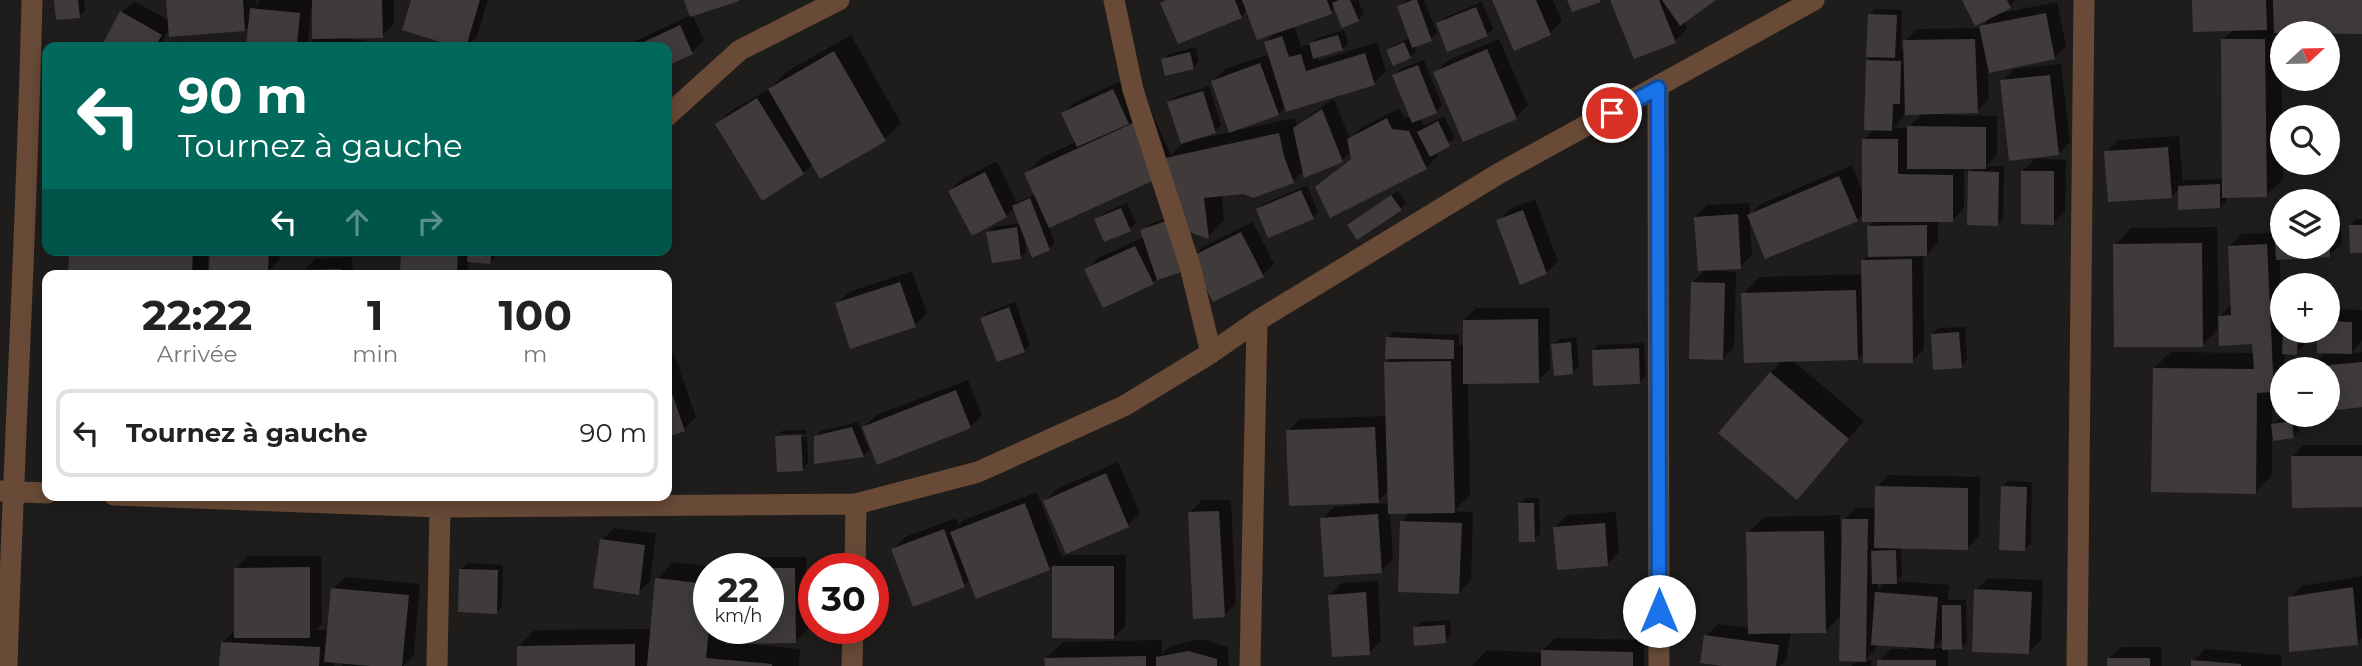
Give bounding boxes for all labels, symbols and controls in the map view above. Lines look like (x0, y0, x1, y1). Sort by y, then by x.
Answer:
north arrow (2270, 21, 2340, 91)
map controls (2270, 21, 2340, 427)
text: 90 m (178, 66, 308, 125)
icon: left (63, 70, 154, 161)
pin (1582, 83, 1642, 143)
icon: arrive (1593, 94, 1631, 132)
button: search (2270, 105, 2340, 175)
text: Tournez à gauche (178, 126, 463, 165)
button: layers (2270, 189, 2340, 259)
icon: left (265, 203, 303, 241)
icon: ahead (338, 203, 376, 241)
icon: right (411, 203, 449, 241)
button: + (2270, 273, 2340, 343)
text: 22:22 (142, 289, 252, 341)
text: 1 (367, 289, 384, 341)
text: 100 (498, 289, 572, 341)
text: Arrivée (157, 340, 237, 368)
text: min (352, 340, 398, 368)
text: m (523, 340, 547, 368)
button: − (2270, 357, 2340, 427)
icon: left (67, 414, 105, 452)
text: Tournez à gauche (126, 417, 368, 449)
text: 90 m (580, 417, 647, 449)
speed limit sign: 30 (798, 553, 889, 644)
text: 22 (718, 568, 759, 611)
position arrow (1622, 574, 1696, 648)
text: km/h (714, 605, 763, 627)

